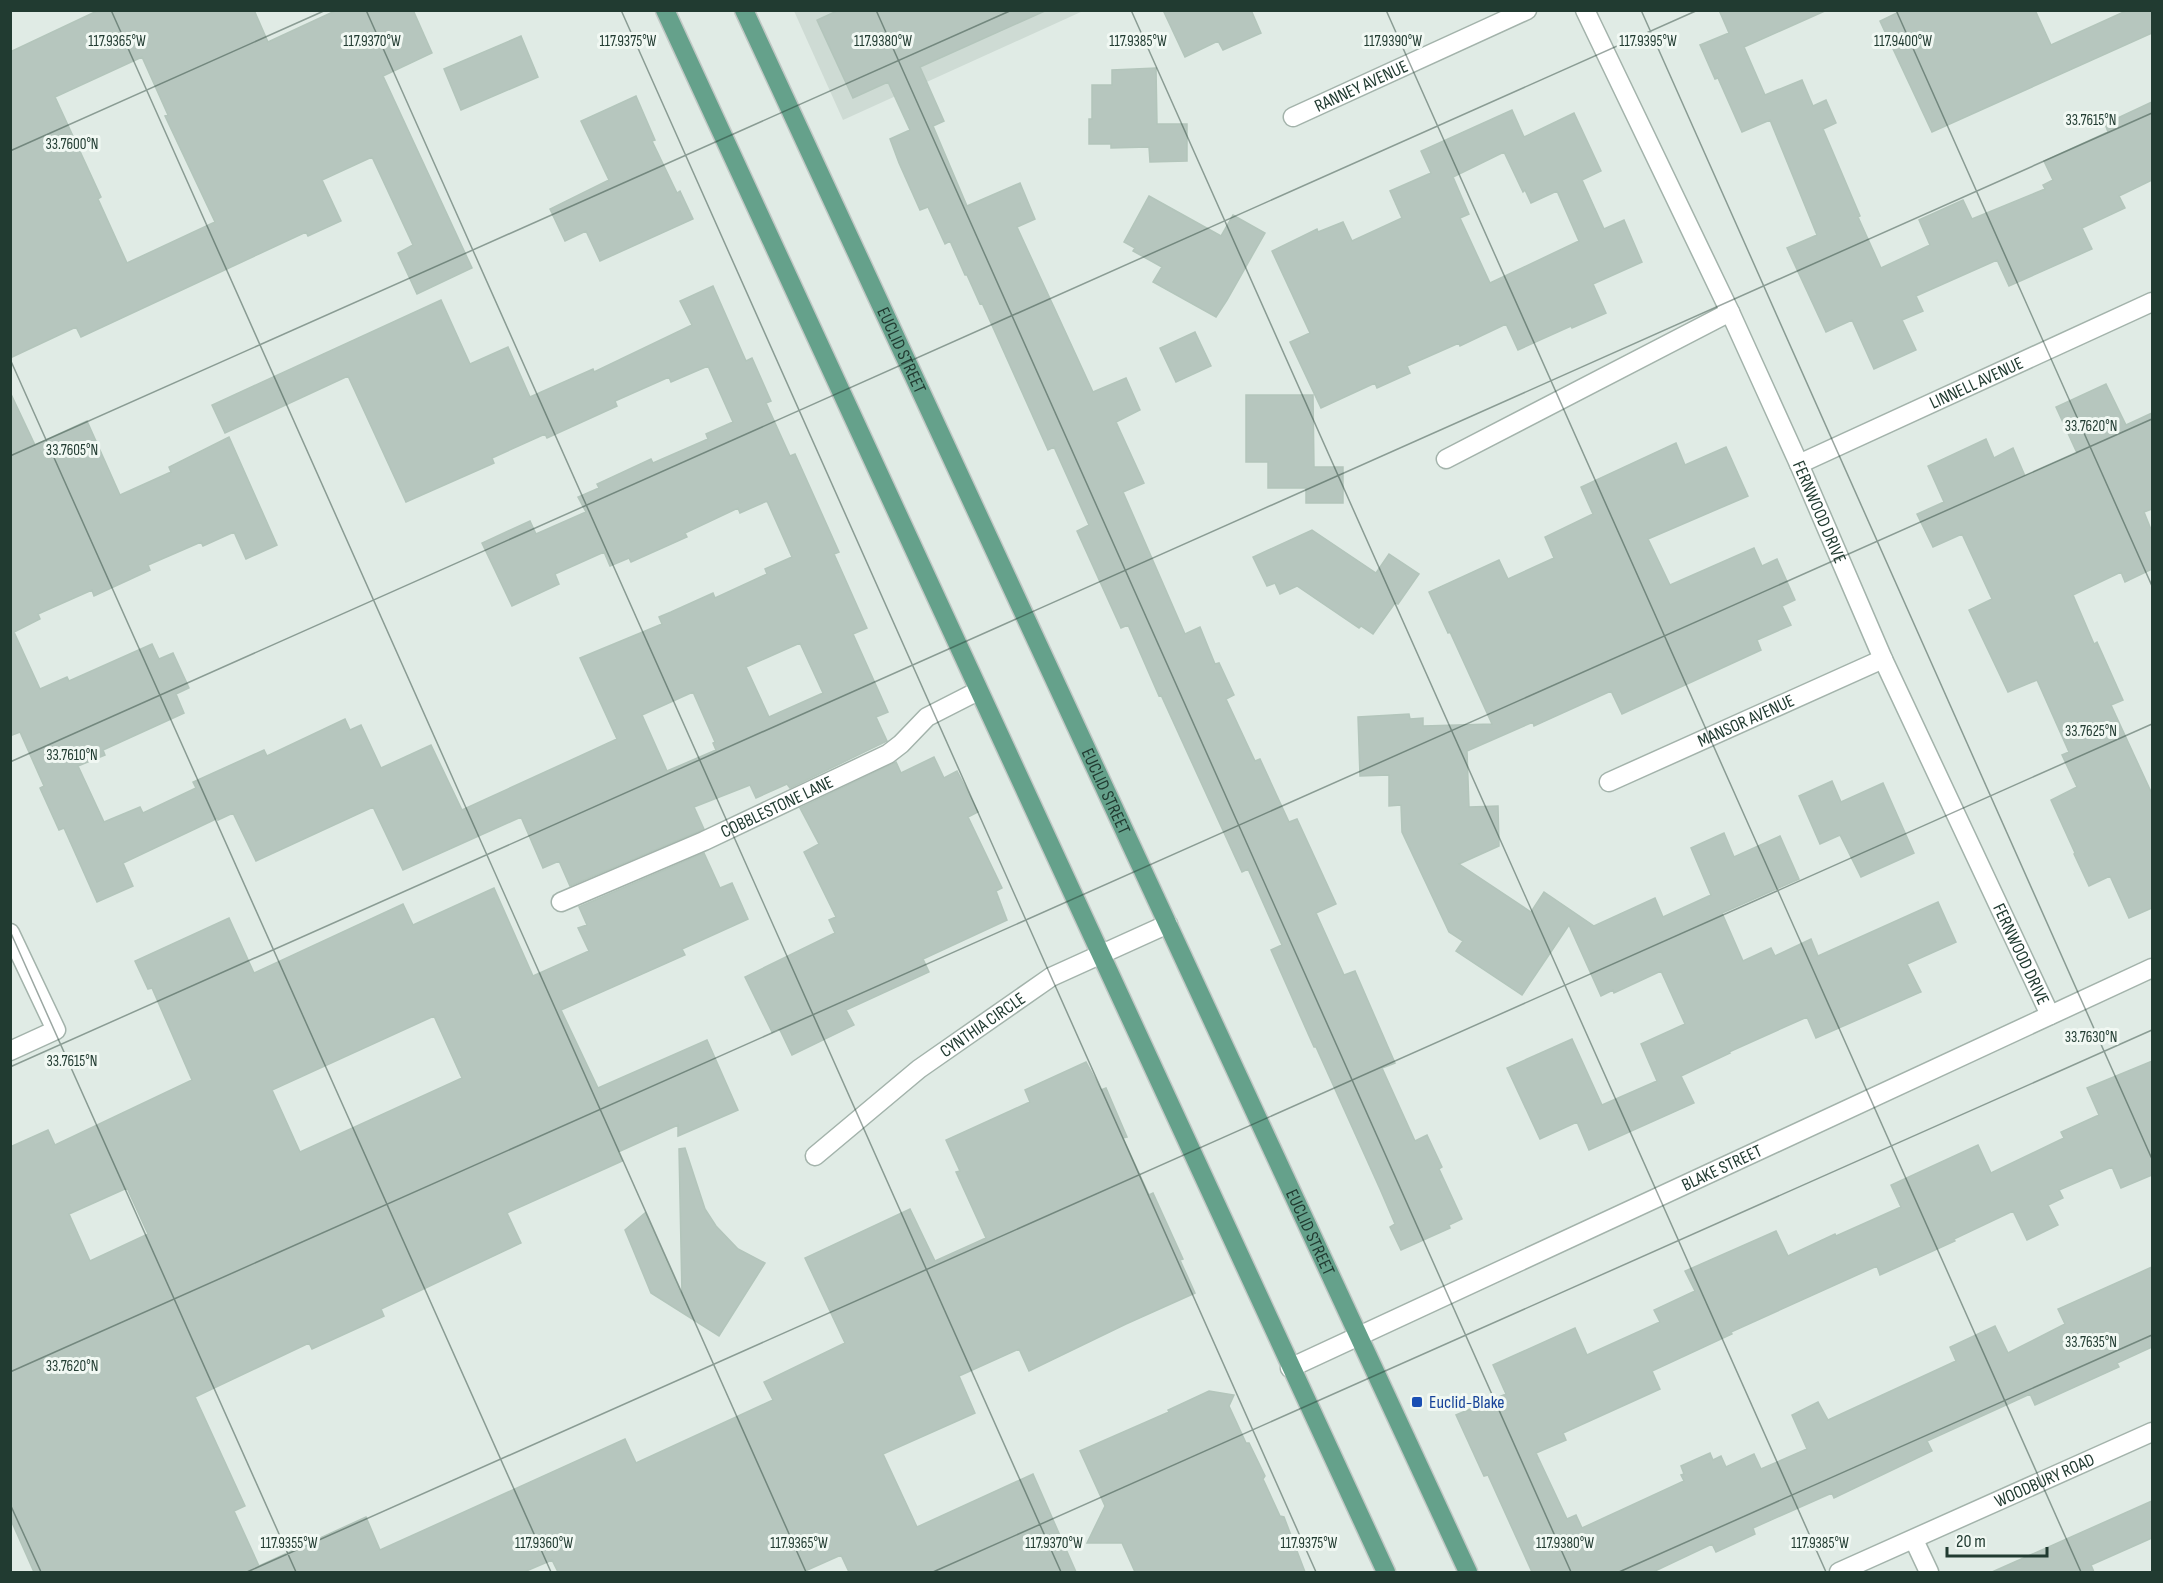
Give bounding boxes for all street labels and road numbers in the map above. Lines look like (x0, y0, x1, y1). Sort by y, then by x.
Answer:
street label: RANNEY AVENUE (1311, 56, 1411, 117)
street label: EUCLID STREET (872, 304, 930, 397)
street label: LINNELL AVENUE (1926, 353, 2027, 414)
street label: FERNWOOD DRIVE (1788, 458, 1850, 566)
street label: MANSOR AVENUE (1694, 690, 1798, 752)
street label: EUCLID STREET (1077, 745, 1135, 838)
street label: COBBLESTONE LANE (717, 772, 837, 843)
street label: FERNWOOD DRIVE (1988, 900, 2054, 1008)
street label: CYNTHIA CIRCLE (936, 988, 1030, 1062)
street label: BLAKE STREET (1678, 1140, 1766, 1196)
street label: EUCLID STREET (1281, 1186, 1339, 1279)
street label: WOODBURY ROAD (1991, 1449, 2098, 1512)

